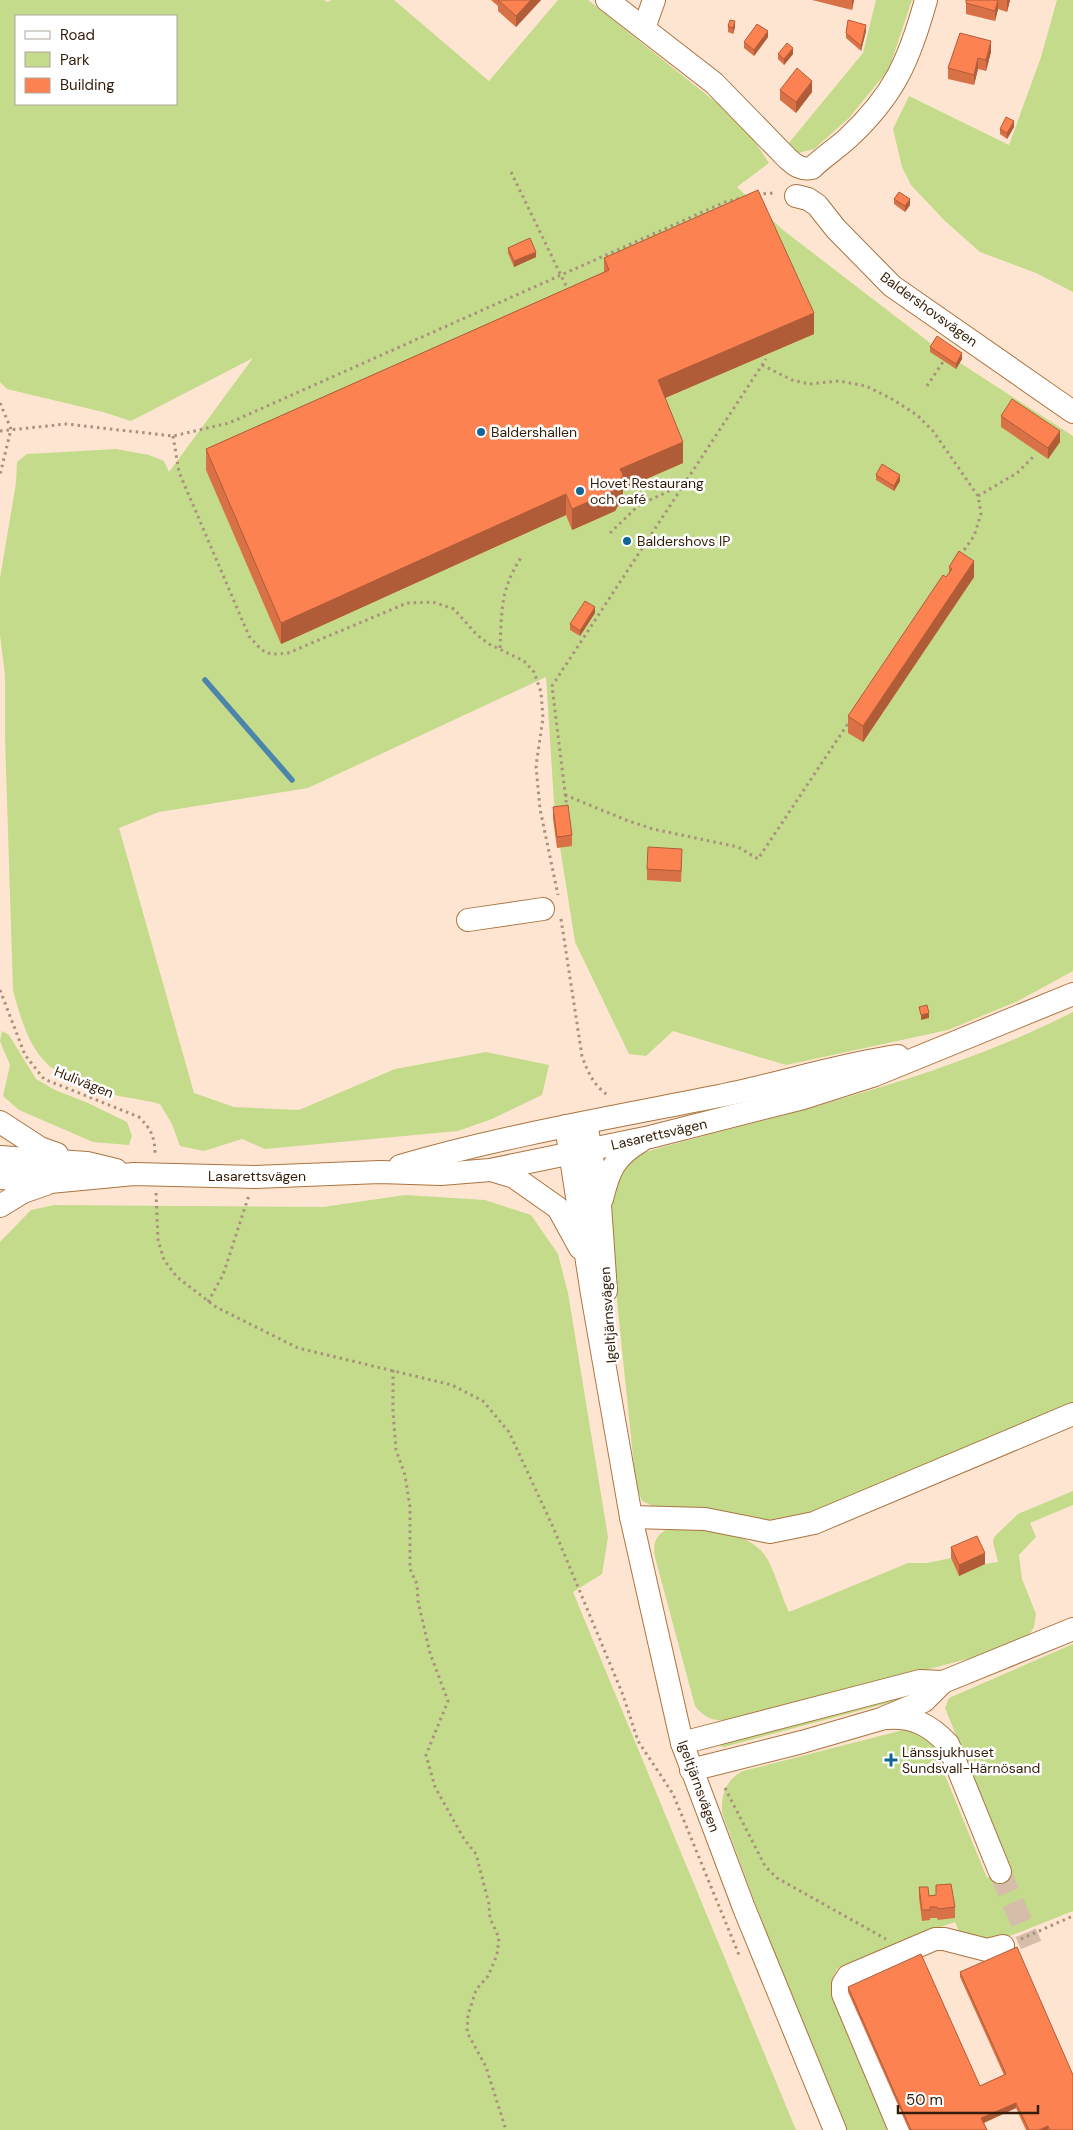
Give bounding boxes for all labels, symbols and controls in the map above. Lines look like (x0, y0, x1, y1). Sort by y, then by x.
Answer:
legend (15, 15, 178, 105)
text: Road (60, 25, 95, 45)
text: Park (60, 50, 90, 70)
text: Building (60, 75, 115, 95)
street label: Baldershovsvägen (877, 268, 981, 350)
place label: Baldershallen (491, 423, 577, 441)
marker: Baldershallen (475, 426, 487, 438)
place label: Hovet Restaurang och café (590, 474, 704, 508)
marker: Hovet Restaurang och café (574, 485, 586, 497)
place label: Baldershovs IP (637, 532, 730, 550)
marker: Baldershovs IP (621, 535, 633, 547)
street label: Hulivägen (52, 1062, 116, 1102)
street label: Lasarettsvägen (609, 1114, 709, 1154)
street label: Lasarettsvägen (208, 1167, 306, 1185)
street label: Igeltjärnsvägen (596, 1266, 620, 1364)
street label: Igeltjärnsvägen (674, 1738, 724, 1834)
place label: Länssjukhuset Sundsvall-Härnösand (902, 1743, 1040, 1777)
marker: Länssjukhuset Sundsvall-Härnösand (884, 1753, 898, 1767)
scale bar (898, 2082, 1038, 2114)
text: 50 m (906, 2090, 943, 2110)

